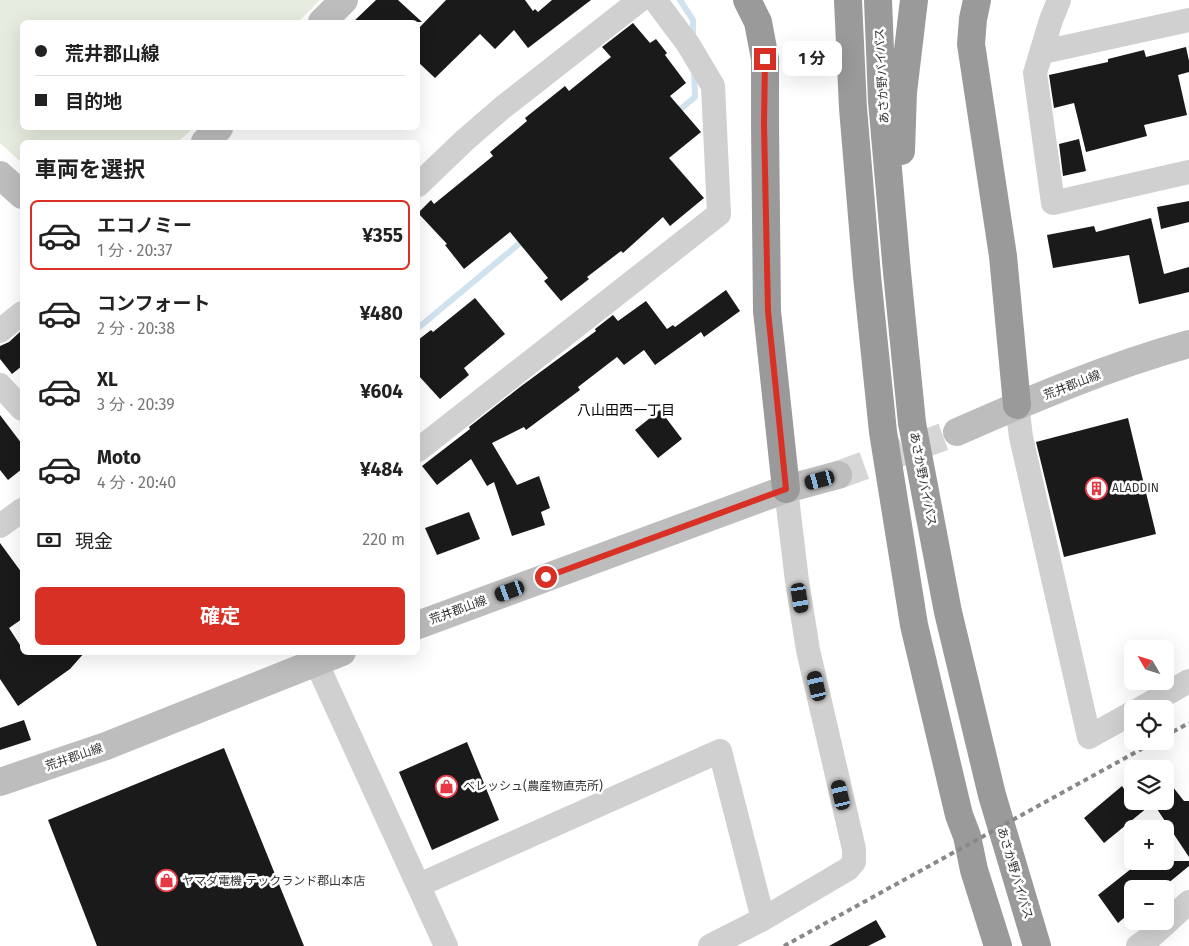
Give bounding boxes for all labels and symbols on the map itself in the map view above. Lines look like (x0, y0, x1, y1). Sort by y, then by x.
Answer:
street label: あさか野バイパス (873, 28, 891, 124)
callout: 1 分 (782, 42, 842, 76)
route end (754, 48, 776, 70)
street label: 荒井郡山線 (1041, 368, 1103, 402)
district label: 八山田西一丁目 (577, 402, 675, 419)
street label: あさか野バイパス (907, 431, 939, 527)
car (803, 469, 836, 491)
building icon: ALADDIN (1084, 476, 1108, 500)
place label: ALADDIN (1112, 481, 1159, 495)
route start (535, 566, 557, 588)
car (493, 579, 526, 603)
car (790, 582, 809, 614)
street label: 荒井郡山線 (427, 593, 489, 627)
north arrow (1124, 640, 1174, 690)
car (806, 670, 827, 702)
street label: 荒井郡山線 (43, 741, 105, 773)
shop icon: ベレッシュ(農産物直売所) (435, 774, 459, 798)
place label: ベレッシュ(農産物直売所) (463, 779, 603, 793)
car (830, 779, 851, 811)
street label: あさか野バイパス (994, 825, 1036, 921)
shop icon: ヤマダ電機 テックランド郡山本店 (154, 869, 178, 893)
place label: ヤマダ電機 テックランド郡山本店 (182, 874, 365, 888)

